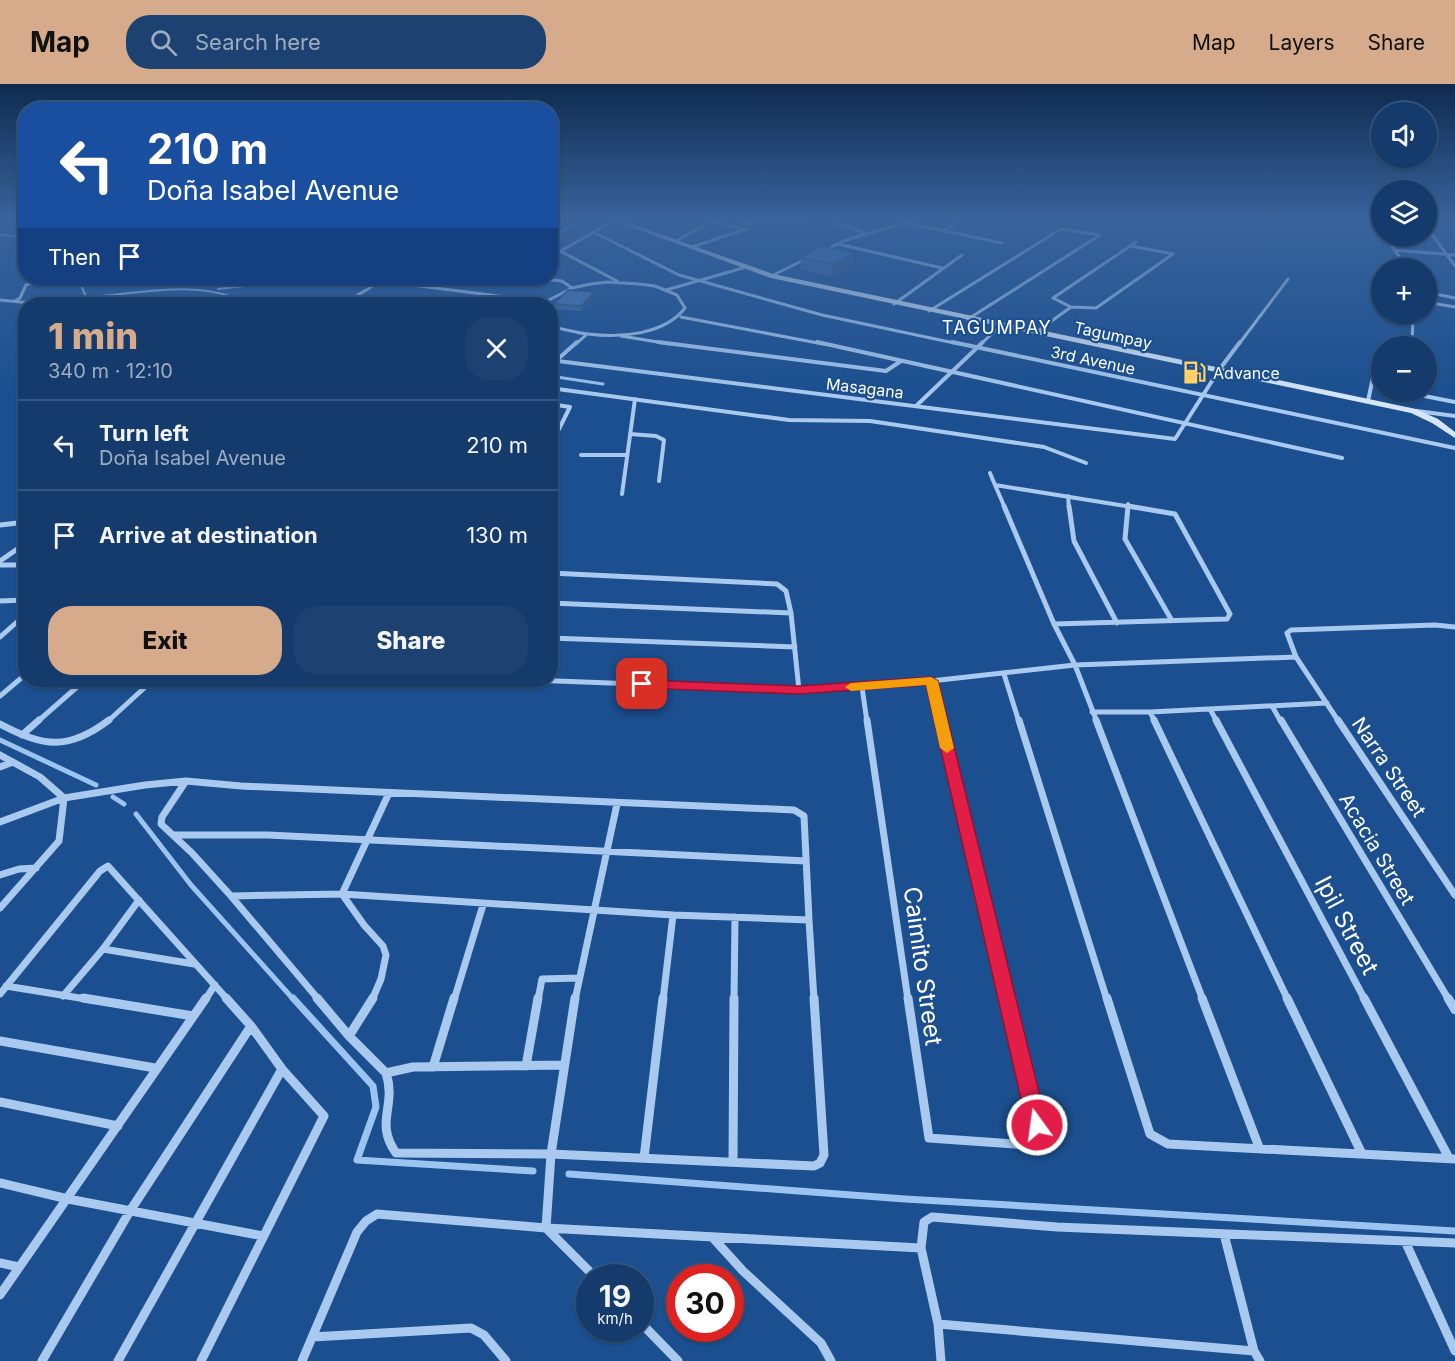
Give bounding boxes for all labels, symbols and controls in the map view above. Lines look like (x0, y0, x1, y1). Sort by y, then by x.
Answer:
search box (126, 15, 546, 69)
text: Map (30, 25, 90, 59)
icon: search (147, 26, 180, 59)
text: Search here (195, 29, 321, 55)
text: Map (1192, 30, 1236, 55)
text: Layers (1269, 30, 1335, 55)
text: Share (1368, 30, 1425, 55)
map controls (1371, 102, 1437, 402)
button: sound (1371, 102, 1437, 168)
text: 210 m (147, 123, 268, 174)
icon: left (48, 126, 126, 204)
text: Doña Isabel Avenue (147, 174, 399, 207)
button: layers (1371, 180, 1437, 246)
icon: arrive (113, 240, 146, 273)
text: Then (48, 244, 101, 270)
button: + (1371, 258, 1437, 324)
text: 1 min (48, 314, 138, 358)
button: close (465, 317, 528, 380)
district label: TAGUMPAY (942, 317, 1052, 338)
street label: Tagumpay (1072, 317, 1154, 353)
button: − (1371, 336, 1437, 402)
street label: 3rd Avenue (1049, 341, 1137, 379)
text: 340 m · 12:10 (48, 359, 173, 383)
fuel station icon: Advance (1182, 360, 1208, 386)
place label: Advance (1213, 363, 1280, 383)
street label: Masagana (825, 373, 905, 403)
text: Turn left (99, 420, 189, 446)
icon: left (48, 429, 81, 462)
text: 210 m (466, 432, 528, 458)
text: Doña Isabel Avenue (99, 446, 286, 470)
icon: arrive (48, 519, 81, 552)
text: Arrive at destination (99, 522, 318, 548)
text: 130 m (466, 522, 528, 548)
button: Exit (48, 606, 282, 675)
button: Share (294, 606, 528, 675)
pin (616, 658, 667, 709)
icon: arrive (625, 667, 658, 700)
street label: Narra Street (1347, 713, 1431, 822)
street label: Acacia Street (1334, 789, 1420, 910)
street label: Ipil Street (1309, 871, 1385, 979)
street label: Caimito Street (897, 885, 949, 1047)
position arrow (1005, 1093, 1069, 1157)
speed limit sign: 30 (666, 1264, 744, 1342)
text: 19 (599, 1278, 631, 1314)
text: km/h (597, 1309, 633, 1328)

